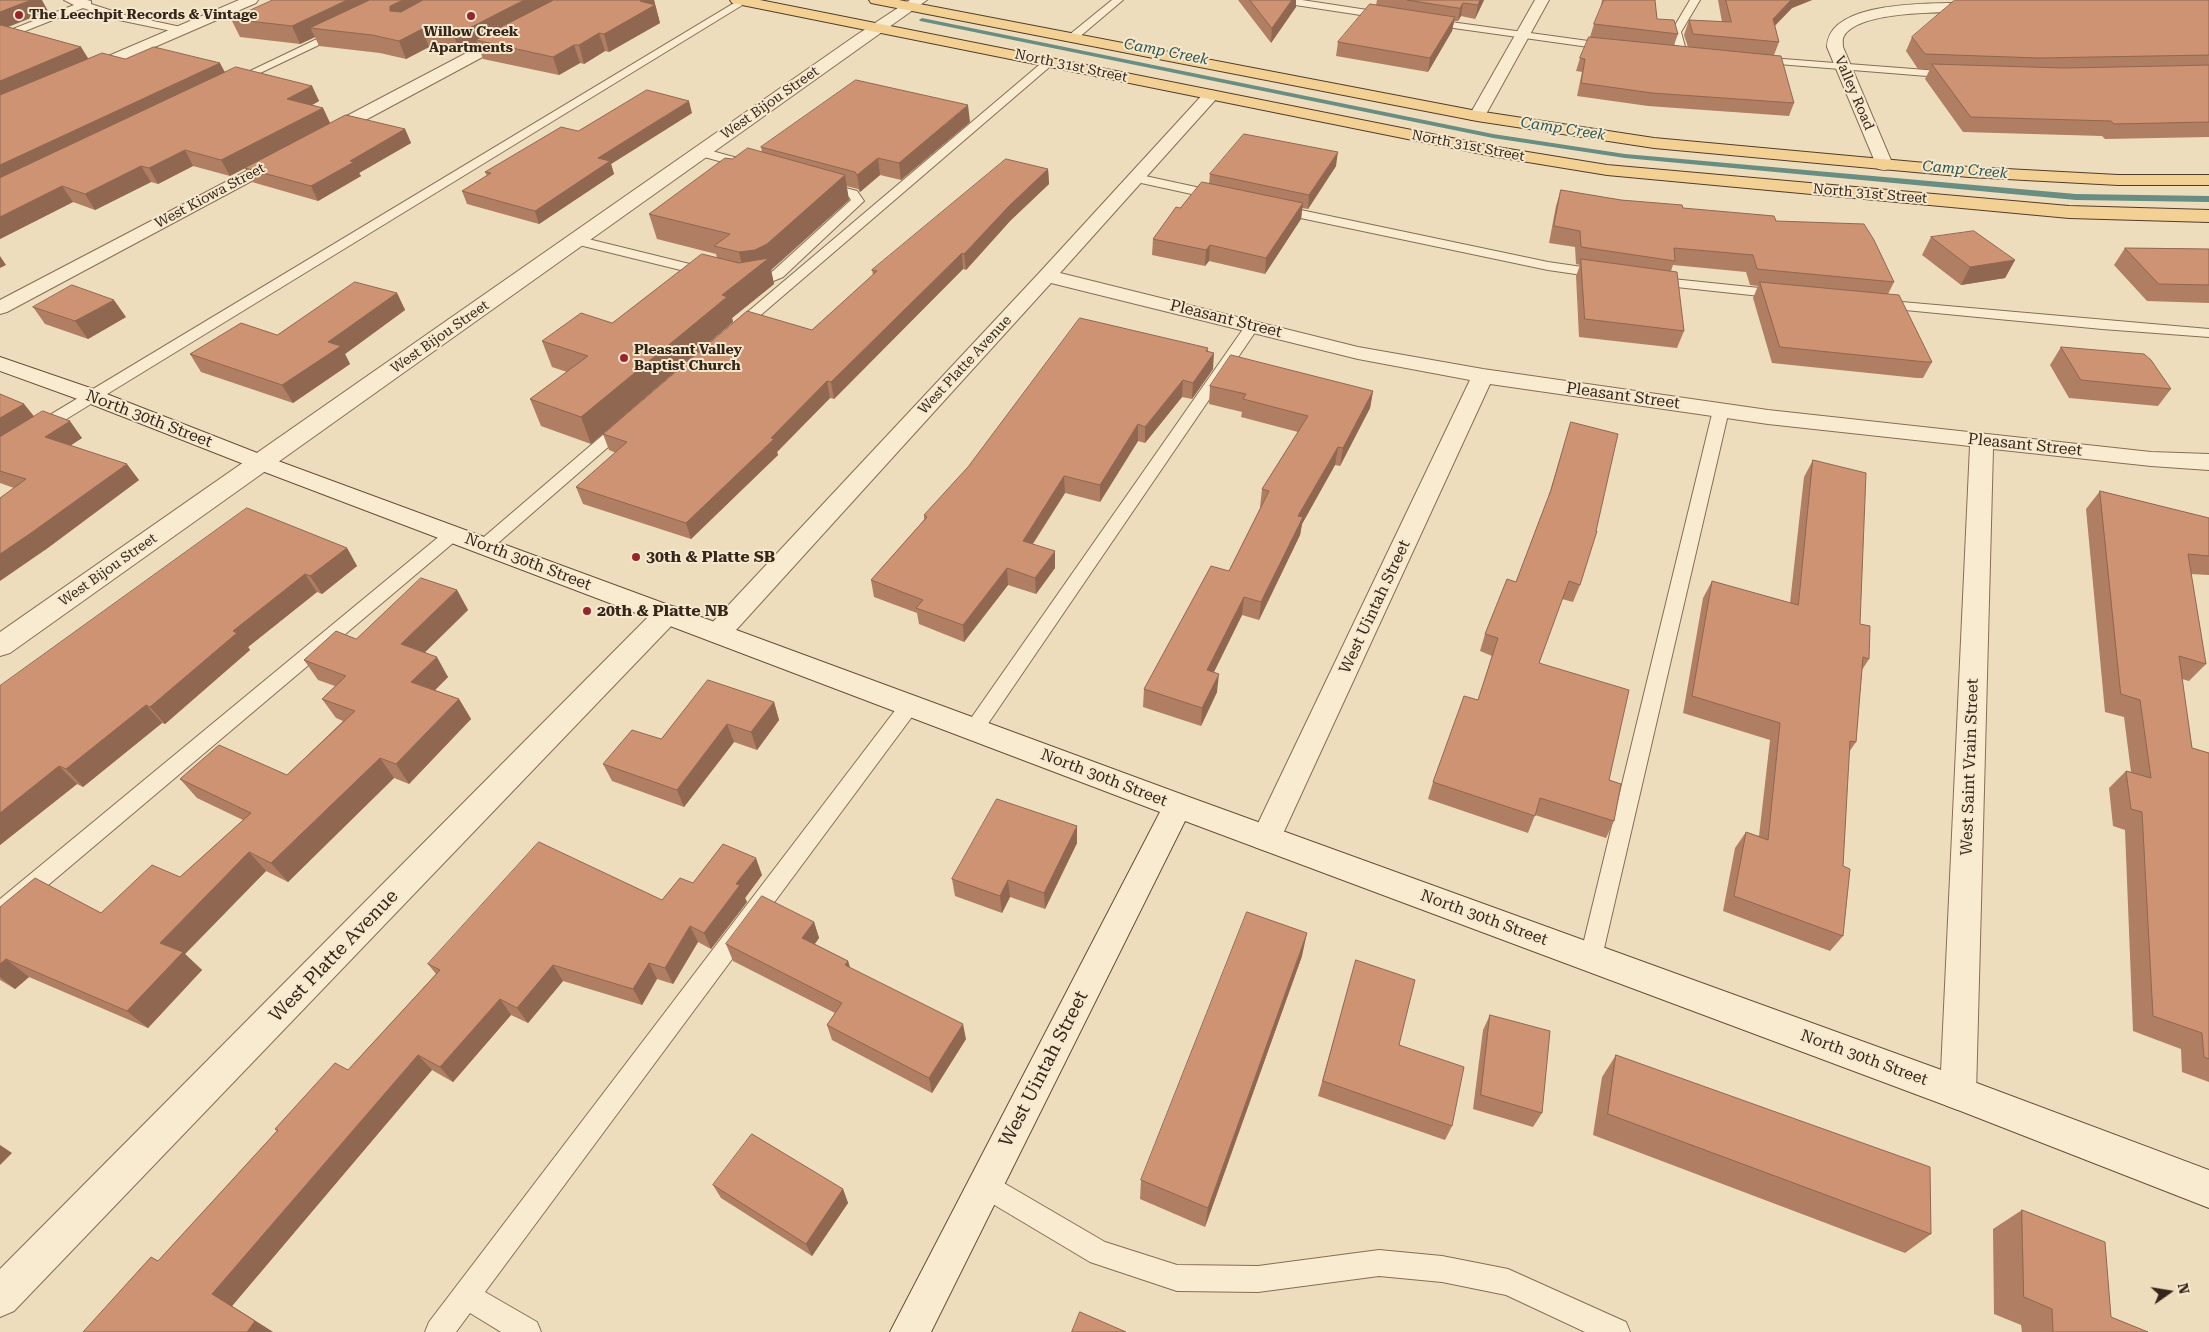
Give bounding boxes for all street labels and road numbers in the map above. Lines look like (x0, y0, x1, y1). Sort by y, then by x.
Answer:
street label: North 31st Street (1013, 46, 1129, 86)
street label: Valley Road (1831, 53, 1877, 133)
street label: West Bijou Street (718, 63, 822, 143)
street label: North 31st Street (1410, 127, 1526, 165)
street label: West Kiowa Street (152, 160, 268, 232)
street label: North 31st Street (1812, 181, 1928, 207)
street label: Pleasant Street (1168, 296, 1284, 342)
street label: West Bijou Street (388, 297, 492, 377)
street label: West Platte Avenue (915, 312, 1015, 418)
street label: Pleasant Street (1565, 378, 1681, 414)
street label: North 30th Street (83, 386, 215, 452)
street label: Pleasant Street (1967, 429, 2083, 461)
street label: North 30th Street (462, 529, 594, 595)
street label: West Bijou Street (56, 530, 160, 610)
street label: West Uintah Street (1336, 537, 1414, 677)
street label: West Saint Vrain Street (1957, 678, 1983, 856)
street label: North 30th Street (1038, 745, 1170, 811)
street label: West Platte Avenue (265, 885, 403, 1027)
street label: North 30th Street (1418, 886, 1550, 950)
street label: West Uintah Street (995, 987, 1093, 1151)
street label: North 30th Street (1798, 1026, 1930, 1090)

